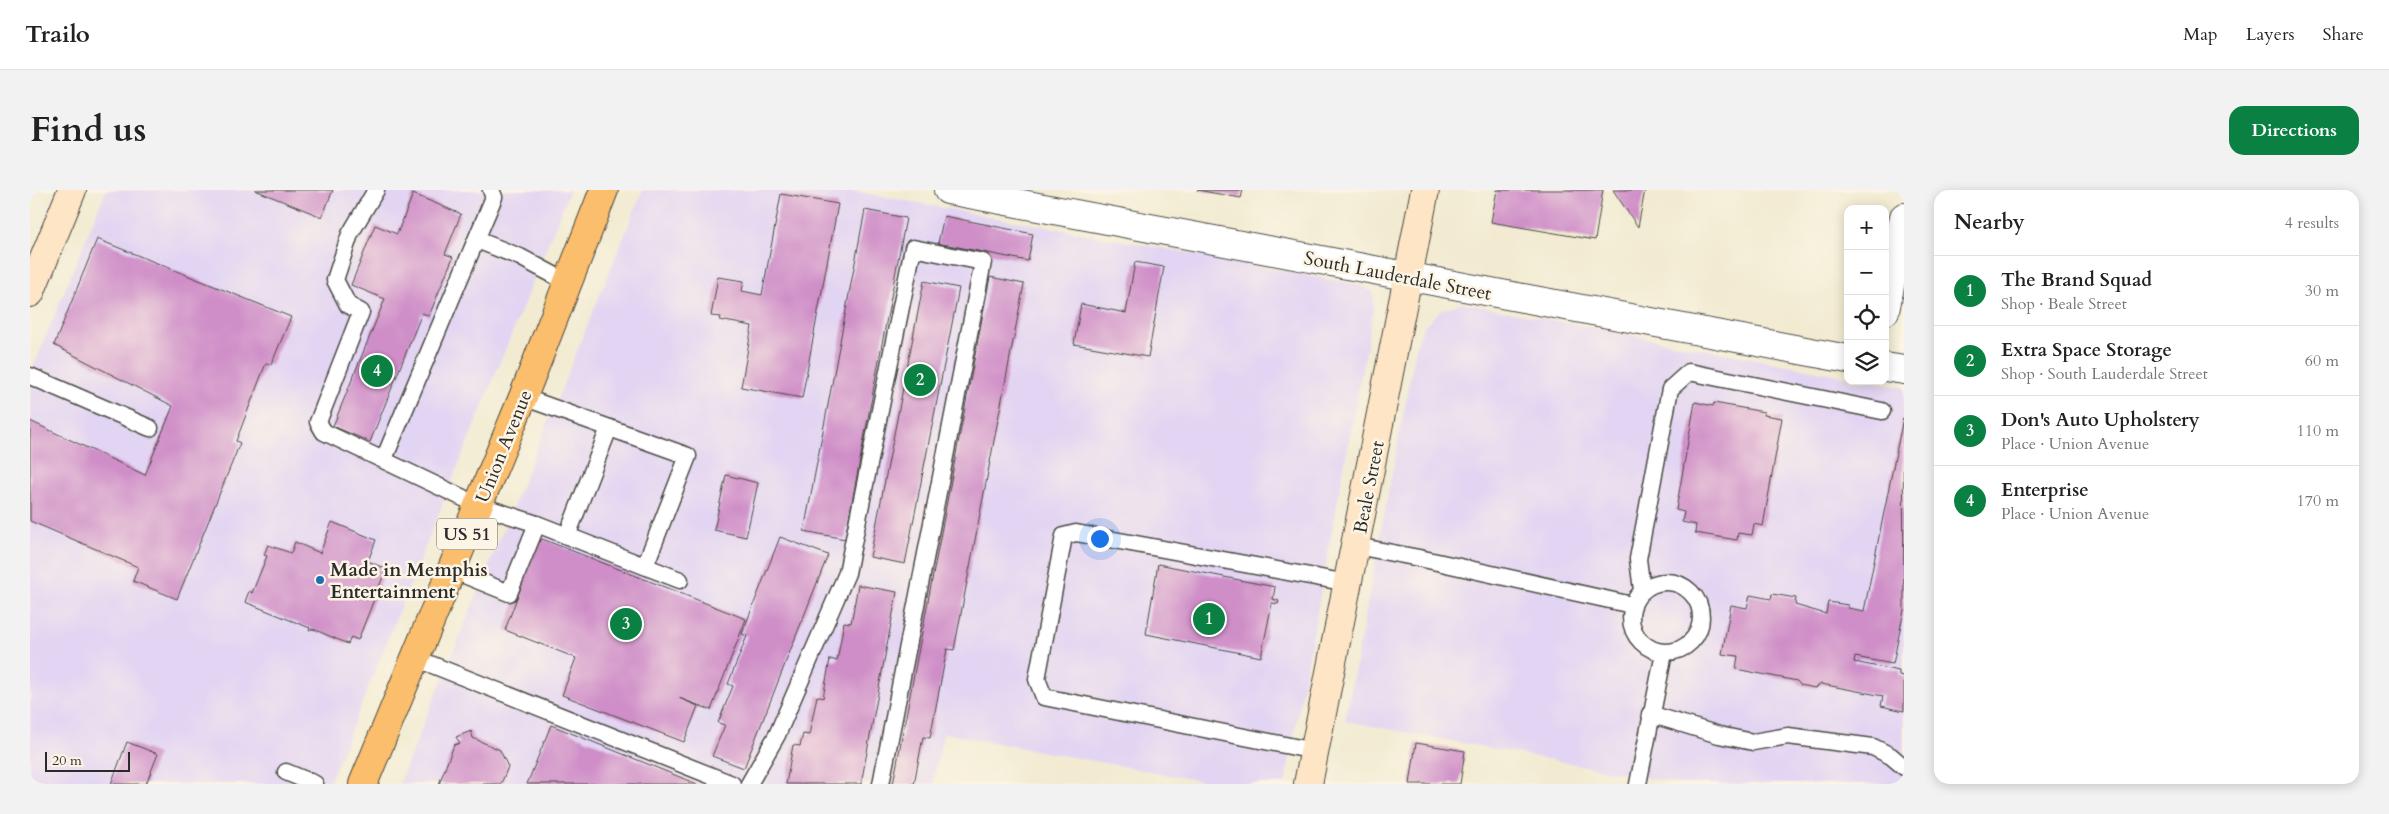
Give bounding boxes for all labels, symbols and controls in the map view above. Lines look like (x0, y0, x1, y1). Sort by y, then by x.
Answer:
text: Trailo (25, 18, 90, 51)
text: Map (2183, 22, 2218, 47)
text: Layers (2246, 22, 2295, 47)
text: Share (2323, 22, 2364, 47)
text: Find us (30, 106, 146, 154)
button: Directions (2229, 106, 2359, 155)
map controls (1844, 205, 1889, 385)
button: + (1844, 205, 1889, 250)
text: Nearby (1954, 208, 2025, 237)
text: 4 results (2285, 212, 2339, 234)
street label: South Lauderdale Street (1302, 245, 1494, 307)
button: − (1844, 250, 1889, 295)
text: The Brand Squad (2001, 267, 2152, 293)
text: 1 (1966, 280, 1974, 302)
text: 30 m (2305, 280, 2339, 302)
text: Shop · Beale Street (2001, 293, 2127, 315)
button: locate (1844, 295, 1889, 340)
text: Extra Space Storage (2001, 337, 2172, 363)
button: layers (1844, 340, 1889, 385)
text: 2 (1966, 350, 1974, 372)
text: 60 m (2305, 350, 2339, 372)
pin: 4 (361, 352, 393, 390)
pin: 2 (904, 361, 936, 399)
text: Shop · South Lauderdale Street (2001, 363, 2208, 385)
street label: Union Avenue (470, 386, 538, 507)
text: Don's Auto Upholstery (2001, 407, 2199, 433)
text: 3 (1966, 420, 1974, 442)
text: 110 m (2297, 420, 2339, 442)
text: Place · Union Avenue (2001, 433, 2149, 455)
street label: Beale Street (1347, 439, 1391, 536)
text: Enterprise (2001, 477, 2089, 503)
text: 4 (1966, 490, 1974, 512)
text: 170 m (2297, 490, 2339, 512)
text: Place · Union Avenue (2001, 503, 2149, 525)
road number: US 51 (437, 518, 497, 549)
your location (1087, 526, 1113, 552)
place label: Made in Memphis Entertainment (330, 557, 488, 605)
marker: Made in Memphis Entertainment (314, 574, 326, 586)
pin: 1 (1193, 600, 1225, 638)
pin: 3 (610, 605, 642, 643)
scale bar (45, 749, 130, 772)
text: 20 m (52, 751, 82, 770)

